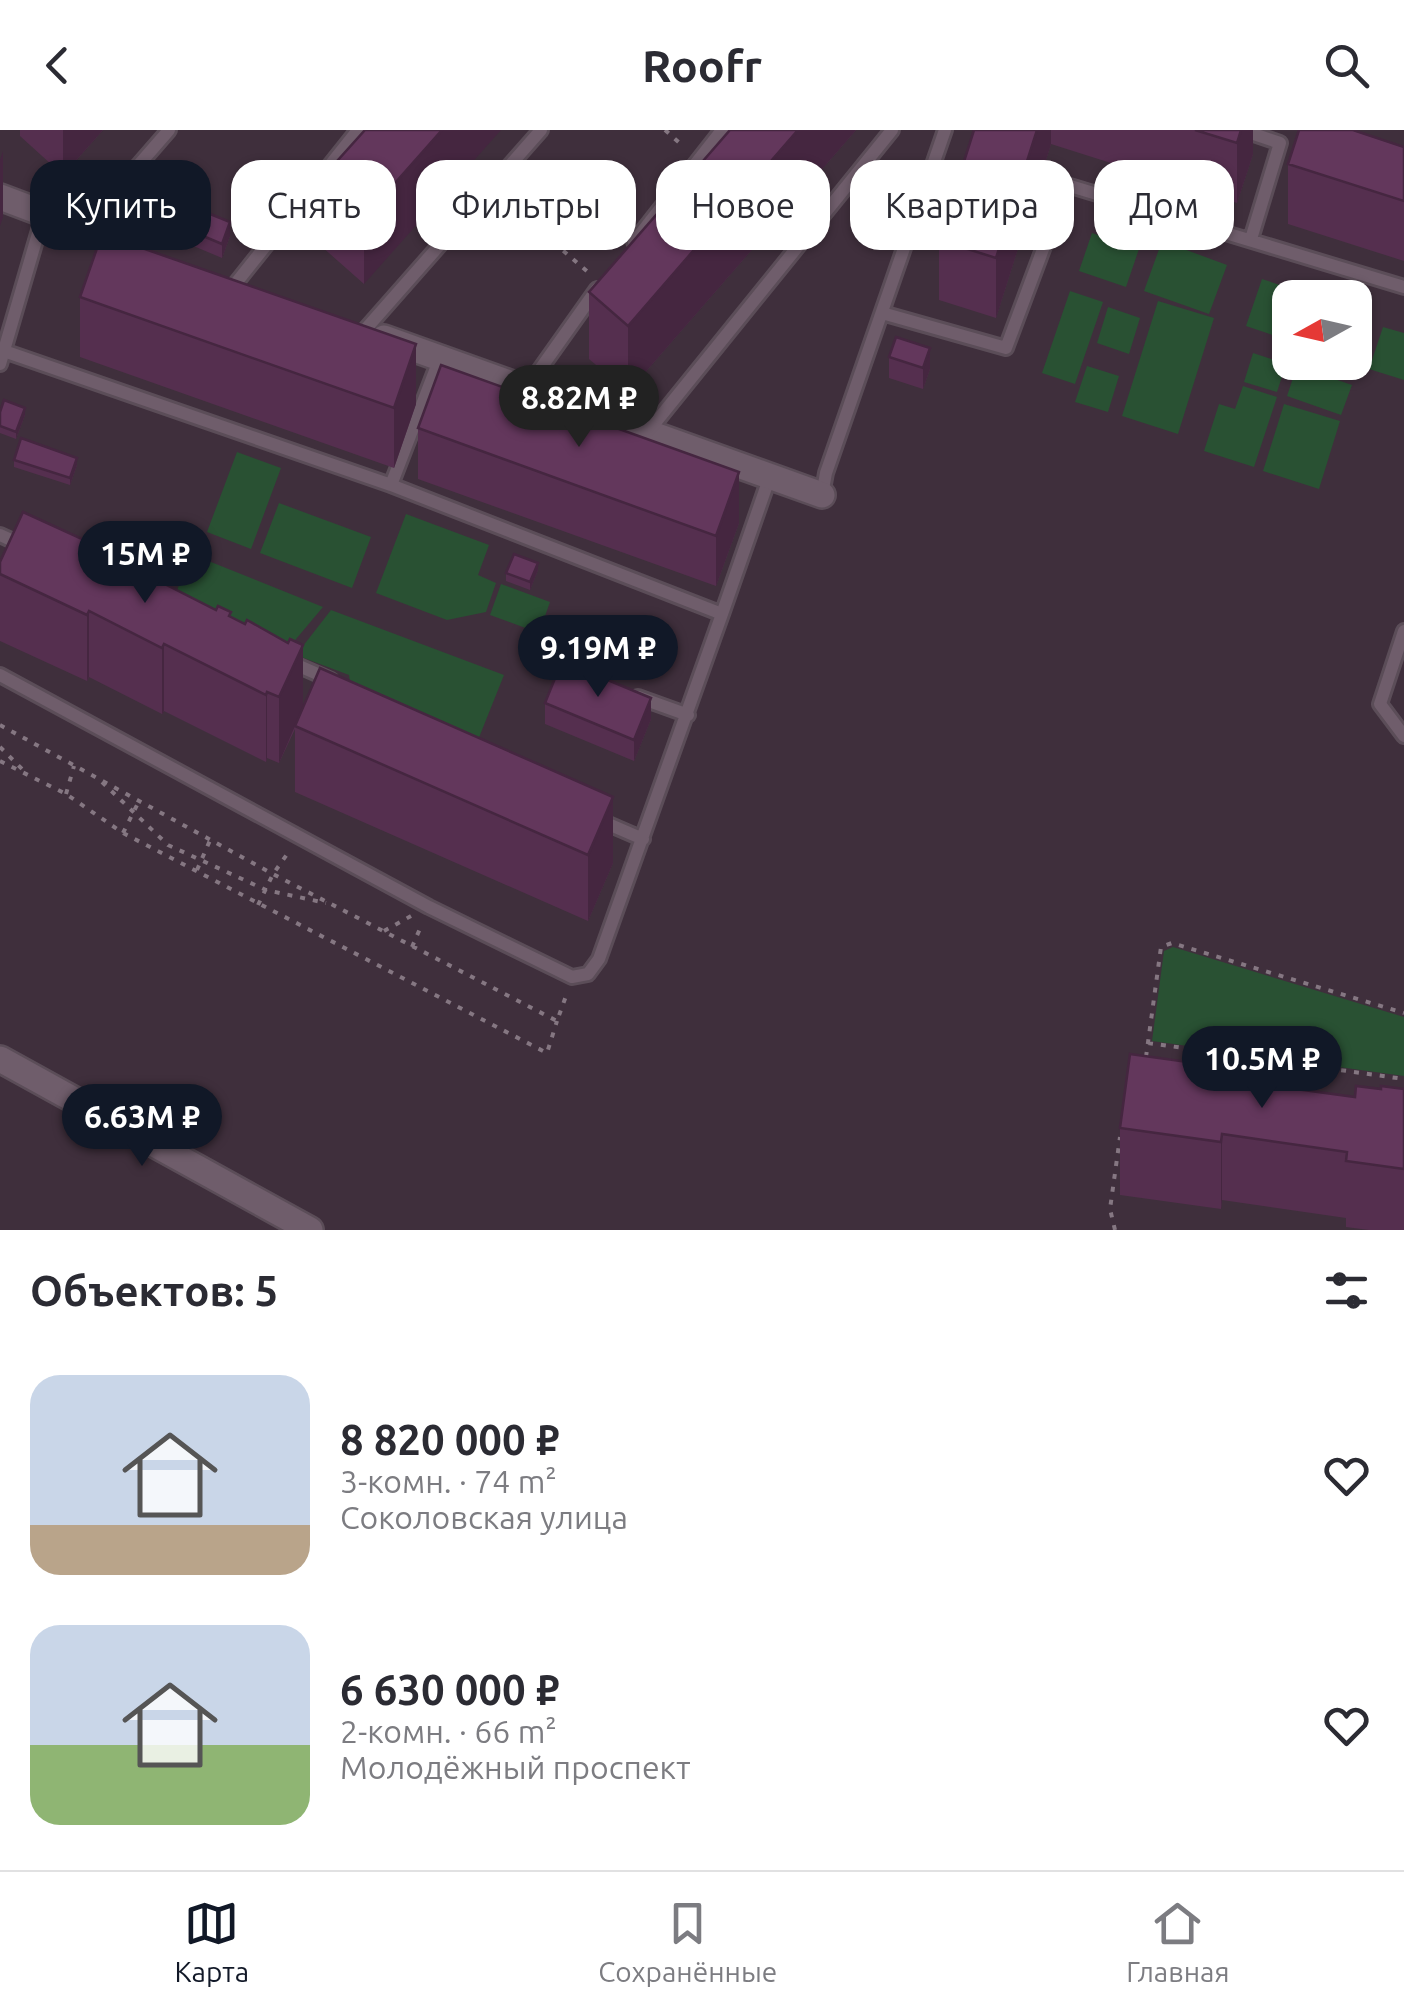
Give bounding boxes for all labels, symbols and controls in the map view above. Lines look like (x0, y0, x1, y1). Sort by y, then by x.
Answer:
icon: back (30, 38, 85, 93)
icon: search (1319, 38, 1374, 93)
text: Roofr (642, 40, 762, 91)
chip: Купить (30, 160, 211, 250)
chip: Снять (231, 160, 396, 250)
chip: Фильтры (416, 160, 636, 250)
chip: Новое (656, 160, 830, 250)
chip: Квартира (850, 160, 1074, 250)
chip: Дом (1094, 160, 1234, 250)
north arrow (1272, 280, 1372, 380)
map controls (1272, 280, 1372, 380)
pin: 8.82M ₽ (487, 365, 671, 450)
text: 8.82M ₽ (521, 379, 637, 415)
pin: 15M ₽ (75, 521, 215, 606)
text: 15M ₽ (100, 535, 190, 571)
pin: 9.19M ₽ (506, 615, 690, 700)
text: 9.19M ₽ (540, 629, 656, 665)
pin: 10.5M ₽ (1170, 1026, 1354, 1111)
text: 10.5M ₽ (1204, 1040, 1320, 1076)
pin: 6.63M ₽ (50, 1084, 234, 1169)
text: 6.63M ₽ (84, 1098, 200, 1134)
icon: filters (1319, 1263, 1374, 1318)
text: Объектов: 5 (30, 1267, 278, 1314)
icon: home (110, 1415, 230, 1535)
text: 8 820 000 ₽ (340, 1416, 559, 1463)
icon: heart (1319, 1448, 1374, 1503)
text: 3-комн. · 74 m² (340, 1463, 557, 1499)
text: Соколовская улица (340, 1499, 628, 1535)
icon: home (110, 1665, 230, 1785)
text: 6 630 000 ₽ (340, 1666, 559, 1713)
icon: heart (1319, 1698, 1374, 1753)
text: 2-комн. · 66 m² (340, 1713, 557, 1749)
text: Молодёжный проспект (340, 1749, 690, 1785)
tab: Карта (175, 1896, 249, 1987)
tab: Сохранённые (598, 1896, 777, 1987)
tab: Главная (1126, 1896, 1229, 1987)

